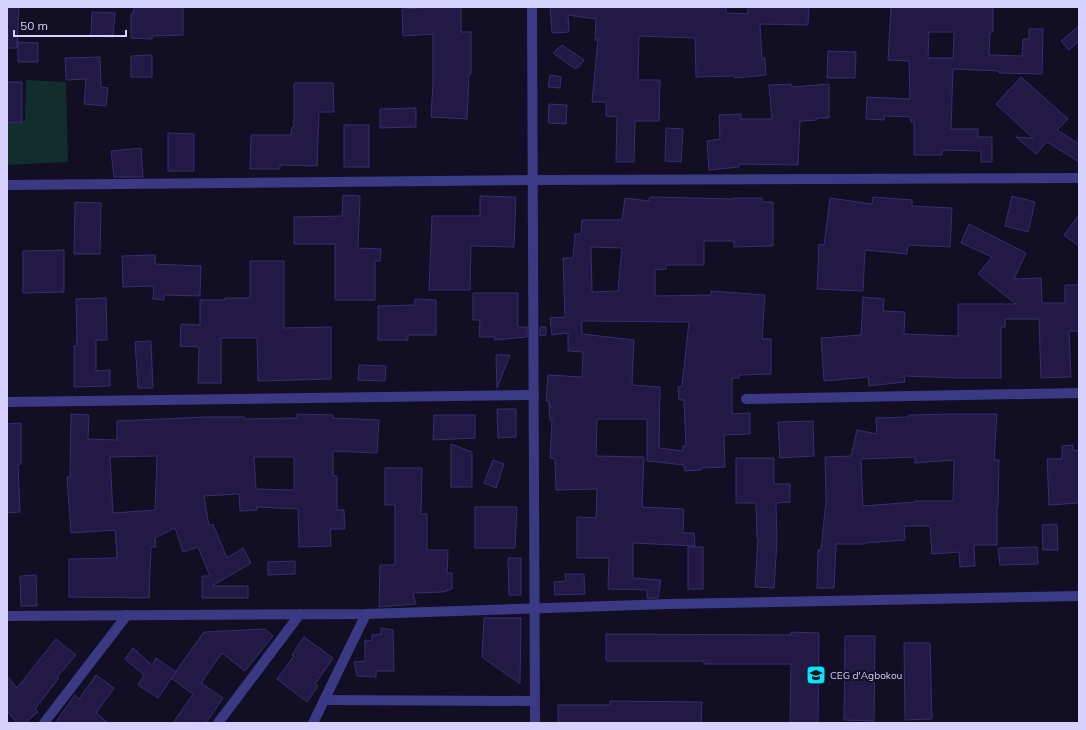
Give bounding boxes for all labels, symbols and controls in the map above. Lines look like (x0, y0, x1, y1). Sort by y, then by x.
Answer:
scale bar (14, 12, 126, 38)
text: 50 m (20, 18, 48, 33)
school or university icon: CEG d'Agbokou (805, 664, 827, 686)
place label: CEG d'Agbokou (830, 669, 902, 682)

